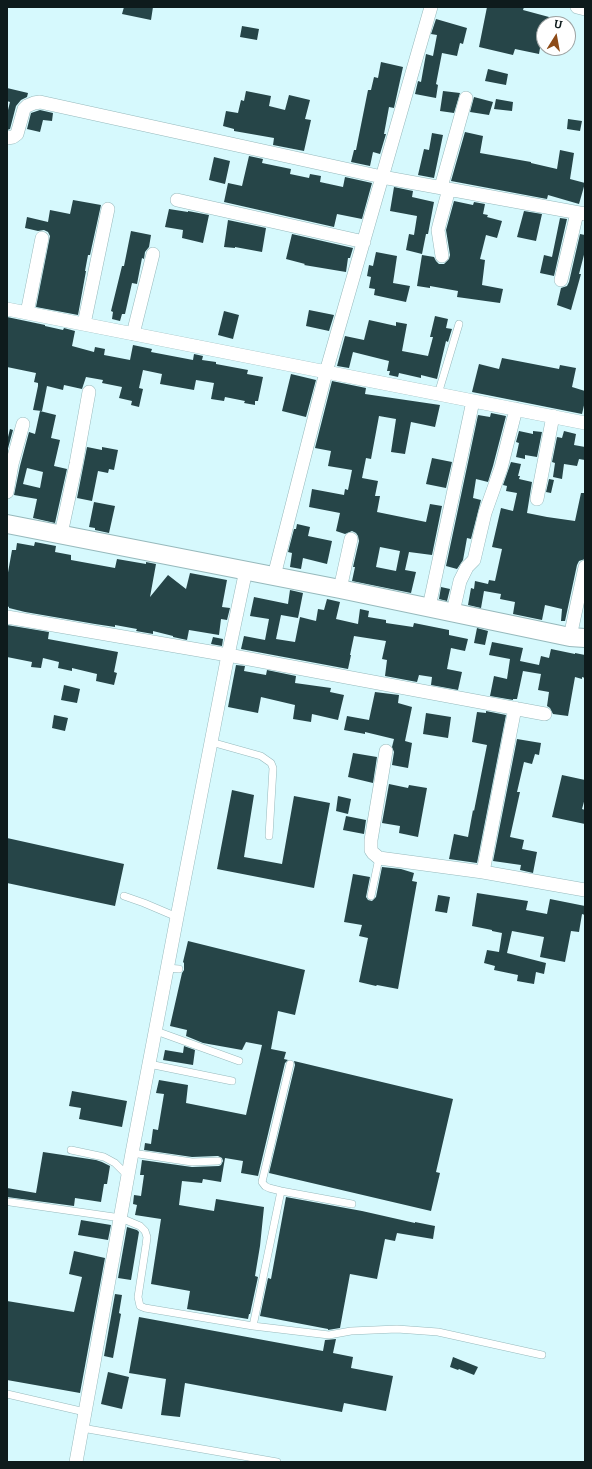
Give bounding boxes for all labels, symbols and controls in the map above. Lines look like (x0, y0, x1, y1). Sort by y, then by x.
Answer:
north arrow (536, 16, 576, 56)
text: U (553, 18, 563, 32)

